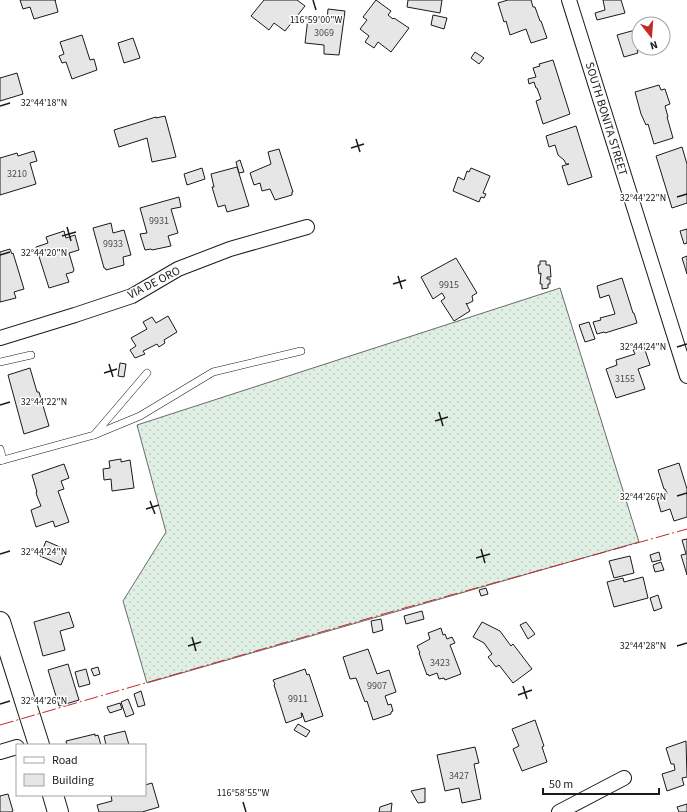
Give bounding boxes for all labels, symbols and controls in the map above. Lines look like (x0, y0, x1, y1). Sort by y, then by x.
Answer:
text: 116°59'00"W (290, 13, 342, 27)
north arrow (631, 16, 671, 56)
house number: 3069 (314, 26, 334, 40)
text: N (648, 37, 659, 53)
street label: SOUTH BONITA STREET (581, 60, 632, 178)
text: 32°44'18"N (21, 96, 67, 110)
house number: 3210 (7, 167, 27, 181)
text: 32°44'22"N (620, 191, 666, 205)
house number: 9931 (149, 214, 169, 228)
house number: 9933 (103, 237, 123, 251)
text: 32°44'20"N (21, 246, 67, 260)
street label: VIA DE ORO (125, 262, 183, 304)
house number: 9915 (439, 278, 459, 292)
text: 32°44'24"N (620, 340, 666, 354)
house number: 3155 (615, 372, 635, 386)
text: 32°44'22"N (21, 395, 67, 409)
text: 32°44'26"N (620, 490, 666, 504)
text: 32°44'24"N (21, 545, 67, 559)
text: 32°44'28"N (620, 639, 666, 653)
house number: 3423 (430, 656, 450, 670)
house number: 9907 (367, 679, 387, 693)
house number: 9911 (288, 692, 308, 706)
text: 32°44'26"N (21, 694, 67, 708)
legend (16, 744, 146, 796)
text: Road (52, 752, 78, 769)
house number: 3427 (449, 769, 469, 783)
scale bar (543, 770, 659, 796)
text: Building (52, 772, 94, 789)
text: 50 m (549, 776, 573, 793)
text: 116°58'55"W (217, 786, 269, 800)

